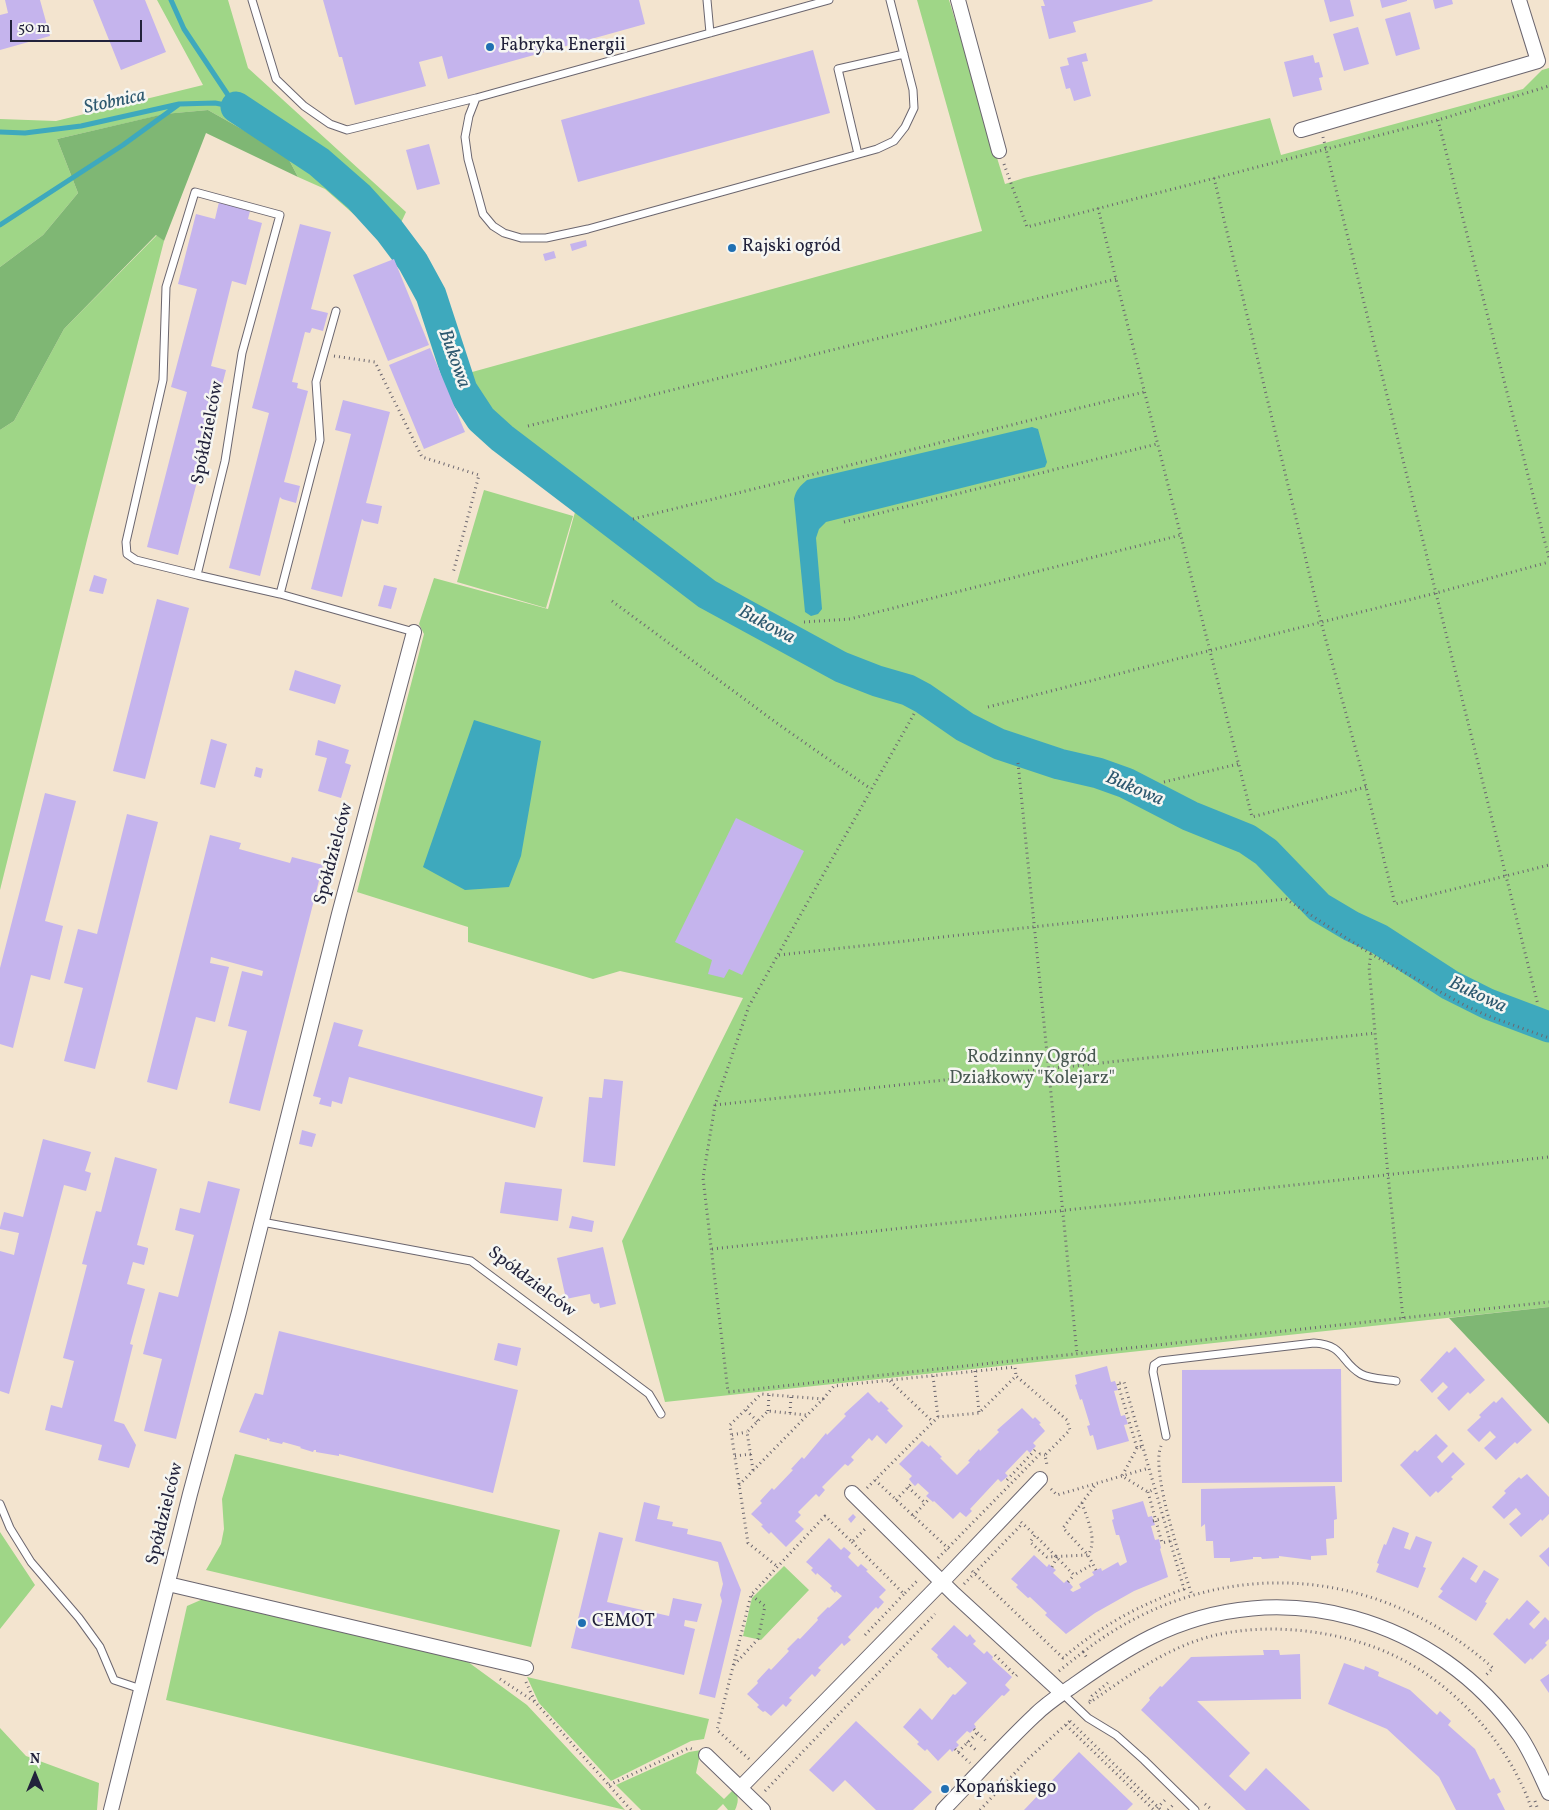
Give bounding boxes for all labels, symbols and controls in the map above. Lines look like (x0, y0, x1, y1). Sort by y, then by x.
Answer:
scale bar (12, 10, 145, 42)
text: 50 m (18, 18, 50, 39)
place label: Fabryka Energii (500, 36, 625, 58)
marker: Fabryka Energii (484, 41, 496, 53)
water label: Stobnica (82, 85, 148, 121)
place label: Rajski ogród (742, 237, 841, 259)
marker: Rajski ogród (726, 242, 738, 254)
water label: Bukowa (432, 327, 474, 391)
street label: Spółdzielców (188, 379, 230, 487)
water label: Bukowa (734, 602, 798, 650)
water label: Bukowa (1102, 768, 1166, 812)
street label: Spółdzielców (311, 801, 359, 907)
water label: Bukowa (1445, 973, 1509, 1019)
park label: Rodzinny Ogród Działkowy "Kolejarz" (949, 1048, 1115, 1090)
street label: Spółdzielców (483, 1243, 579, 1323)
street label: Spółdzielców (143, 1460, 189, 1568)
place label: CEMOT (592, 1612, 655, 1634)
marker: CEMOT (576, 1617, 588, 1629)
north arrow (10, 1750, 60, 1800)
text: N (30, 1750, 40, 1769)
place label: Kopańskiego (955, 1778, 1056, 1800)
marker: Kopańskiego (939, 1783, 951, 1795)

